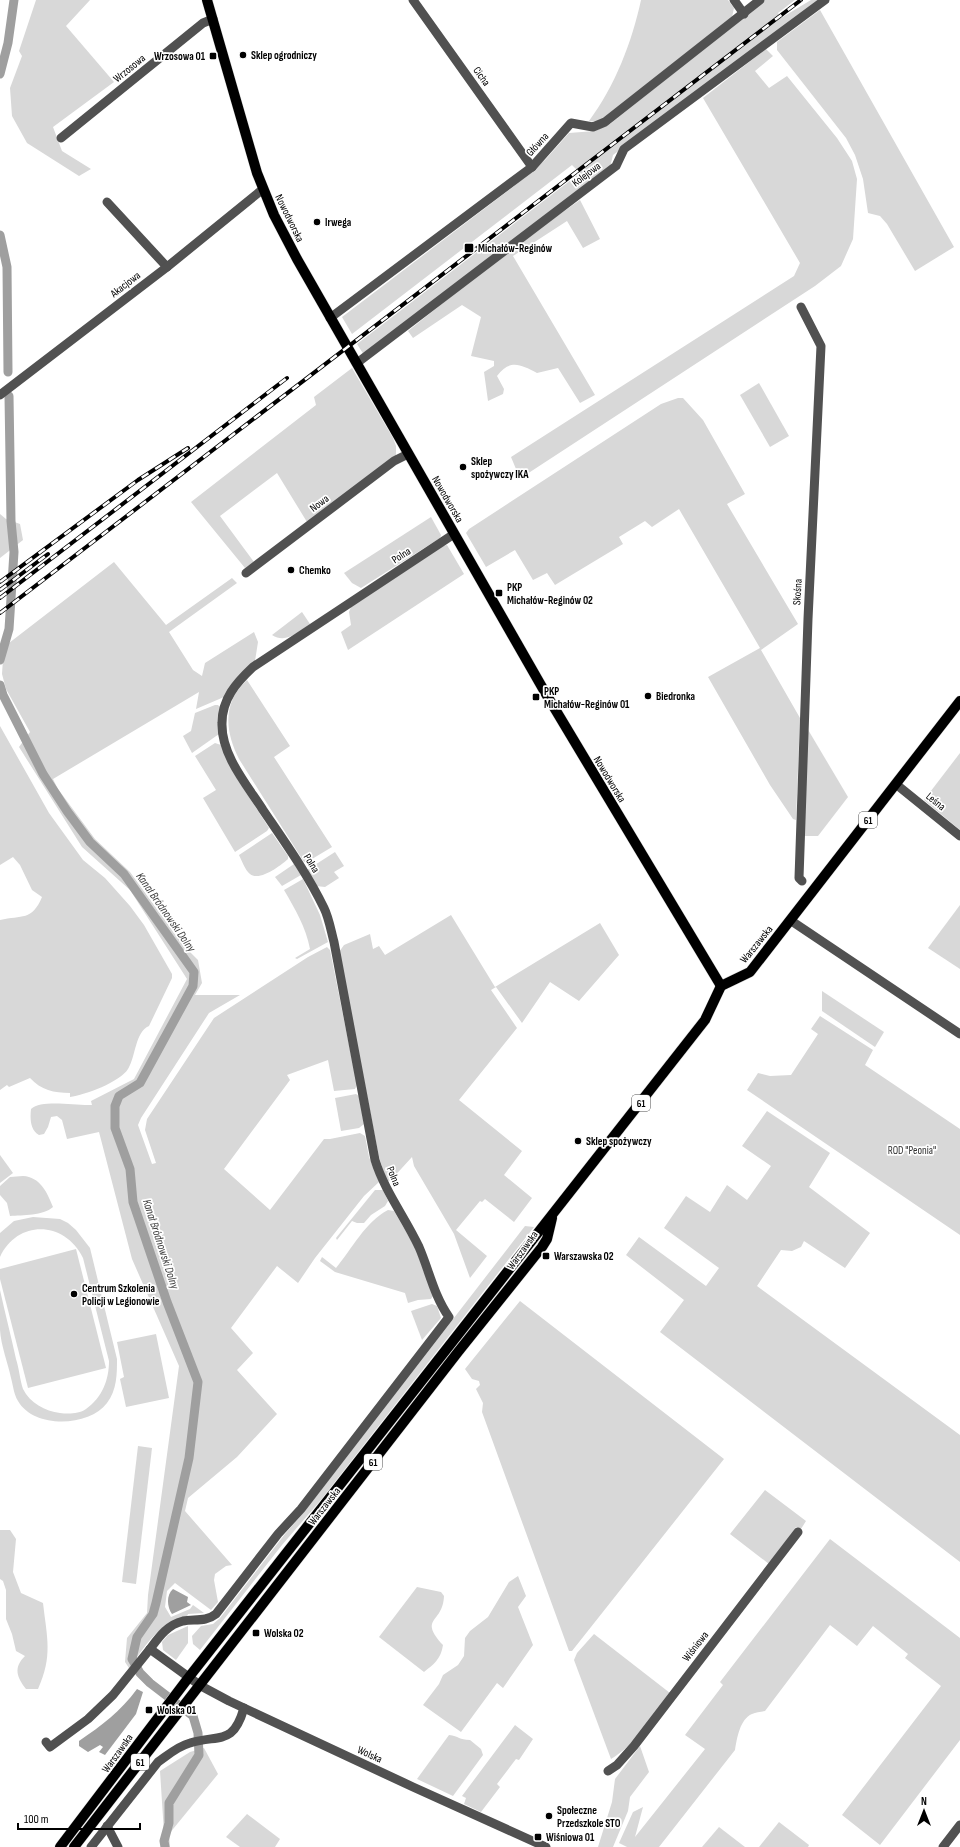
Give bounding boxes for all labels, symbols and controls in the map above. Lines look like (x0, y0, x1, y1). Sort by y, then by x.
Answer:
place label: Sklep ogrodniczy (251, 49, 317, 62)
place label: Wrzosowa 01 (154, 50, 206, 63)
marker: Sklep ogrodniczy (238, 50, 248, 60)
marker: Wrzosowa 01 (208, 51, 218, 61)
street label: Wrzosowa (111, 52, 148, 85)
street label: Cicha (470, 64, 493, 89)
street label: Główna (523, 130, 551, 159)
street label: Kolejowa (569, 159, 603, 189)
street label: Nowodworska (272, 192, 307, 244)
place label: Irwega (325, 216, 352, 229)
marker: Irwega (312, 217, 322, 227)
marker: Michałów-Reginów (463, 242, 475, 254)
place label: Michałów-Reginów (478, 242, 553, 255)
street label: Akacjowa (107, 269, 143, 301)
place label: Sklep spożywczy IKA (471, 455, 529, 481)
marker: Sklep spożywczy IKA (458, 462, 468, 472)
street label: Nowodworska (429, 474, 466, 525)
street label: Nowa (307, 492, 331, 515)
street label: Polna (389, 544, 413, 566)
place label: Chemko (299, 564, 331, 577)
marker: Chemko (286, 565, 296, 575)
street label: Skośna (790, 579, 805, 605)
place label: PKP Michałów-Reginów 02 (507, 581, 593, 607)
marker: PKP Michałów-Reginów 02 (494, 588, 504, 598)
place label: PKP Michałów-Reginów 01 (544, 685, 630, 711)
place label: Biedronka (656, 690, 696, 703)
marker: Biedronka (643, 691, 653, 701)
marker: PKP Michałów-Reginów 01 (531, 692, 541, 702)
street label: Nowodworska (591, 754, 628, 805)
street label: Leśna (923, 790, 948, 813)
road number: 61 (859, 812, 877, 828)
street label: Polna (301, 851, 322, 875)
water label: Kanał Bródnowski Dolny (133, 870, 199, 955)
street label: Warszawska (737, 923, 775, 966)
road number: 61 (632, 1095, 650, 1111)
place label: Sklep spożywczy (586, 1135, 652, 1148)
marker: Sklep spożywczy (573, 1136, 583, 1146)
park label: ROD "Peonia" (888, 1144, 936, 1157)
street label: Polna (384, 1164, 403, 1188)
water label: Kanał Bródnowski Dolny (139, 1197, 182, 1292)
street label: Warszawska (504, 1228, 541, 1272)
place label: Warszawska 02 (554, 1250, 614, 1263)
marker: Warszawska 02 (541, 1251, 551, 1261)
place label: Centrum Szkolenia Policji w Legionowie (82, 1282, 160, 1308)
marker: Centrum Szkolenia Policji w Legionowie (69, 1289, 79, 1299)
road number: 61 (364, 1454, 382, 1470)
street label: Warszawska (306, 1485, 343, 1528)
place label: Wolska 02 (264, 1627, 304, 1640)
marker: Wolska 02 (251, 1628, 261, 1638)
street label: Wiśniowa (680, 1629, 711, 1664)
place label: Wolska 01 (157, 1704, 197, 1717)
marker: Wolska 01 (144, 1705, 154, 1715)
street label: Warszawska (99, 1731, 136, 1775)
street label: Wolska (355, 1743, 384, 1766)
road number: 61 (131, 1754, 149, 1770)
north arrow (904, 1791, 944, 1831)
text: N (921, 1795, 927, 1808)
place label: Społeczne Przedszkole STO (557, 1804, 621, 1830)
scale bar (18, 1805, 140, 1831)
marker: Społeczne Przedszkole STO (544, 1811, 554, 1821)
text: 100 m (24, 1812, 49, 1827)
place label: Wiśniowa 01 (546, 1831, 595, 1844)
marker: Wiśniowa 01 (533, 1832, 543, 1842)

